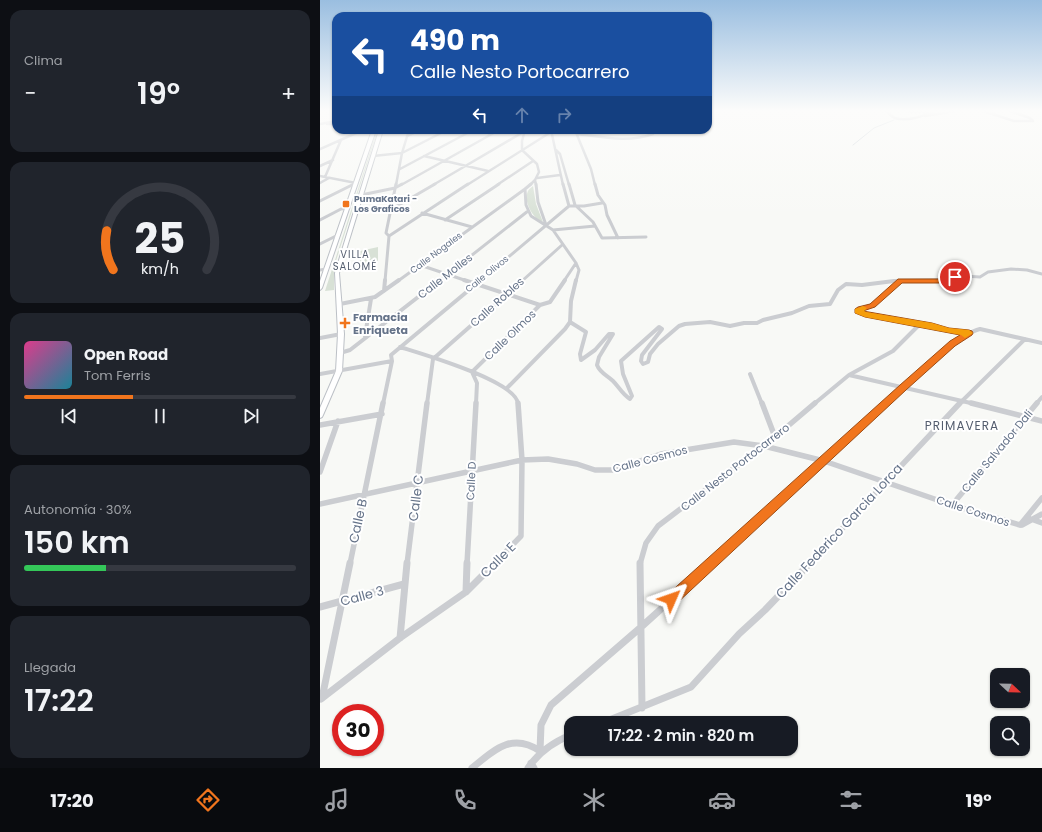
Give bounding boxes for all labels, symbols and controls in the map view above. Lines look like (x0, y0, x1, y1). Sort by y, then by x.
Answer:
text: 490 m (410, 21, 500, 60)
icon: left (344, 28, 396, 80)
text: Clima (24, 51, 63, 70)
text: Calle Nesto Portocarrero (410, 59, 630, 84)
text: 19° (137, 72, 180, 115)
text: − (24, 78, 36, 109)
text: + (281, 78, 296, 109)
icon: left (469, 104, 491, 126)
icon: ahead (511, 104, 533, 126)
icon: right (553, 104, 575, 126)
place label: PumaKatari - Los Graficos (354, 193, 417, 215)
marker: PumaKatari - Los Graficos (341, 199, 351, 209)
text: 25 (135, 209, 185, 268)
street label: Calle Nogales (408, 229, 465, 277)
district label: VILLA SALOMÉ (333, 247, 377, 274)
street label: Calle Molles (414, 249, 476, 302)
street label: Calle Olivos (463, 253, 511, 295)
text: km/h (141, 259, 179, 279)
pin (938, 260, 972, 294)
icon: arrive (944, 266, 966, 288)
street label: Calle Robles (467, 273, 528, 331)
street label: Calle Olmos (481, 306, 540, 364)
place label: Farmacia Enriqueta (353, 309, 408, 338)
marker: Farmacia Enriqueta (340, 318, 350, 328)
text: Open Road (84, 344, 168, 365)
text: Tom Ferris (84, 366, 151, 385)
icon: previous (58, 405, 80, 427)
icon: pause (149, 405, 171, 427)
icon: next (240, 405, 262, 427)
street label: Calle Salvador Dali (958, 406, 1037, 496)
district label: PRIMAVERA (925, 417, 999, 434)
street label: Calle Nesto Portocarrero (677, 419, 793, 515)
street label: Calle Cosmos (611, 441, 689, 477)
street label: Calle Federico Garcia Lorca (771, 459, 907, 603)
street label: Calle D (462, 461, 480, 501)
street label: Calle C (404, 474, 428, 522)
street label: Calle Cosmos (934, 492, 1012, 531)
street label: Calle B (344, 497, 372, 545)
text: Autonomía · 30% (24, 500, 132, 519)
text: 150 km (24, 521, 130, 564)
street label: Calle E (476, 538, 520, 582)
position arrow (650, 578, 692, 620)
street label: Calle 3 (338, 581, 386, 611)
text: Llegada (24, 658, 76, 677)
north arrow (990, 668, 1030, 708)
map controls (990, 668, 1030, 756)
text: 17:22 (24, 679, 94, 722)
speed limit sign: 30 (332, 704, 384, 756)
button: search (990, 716, 1030, 756)
text: 17:22 · 2 min · 820 m (608, 725, 754, 746)
icon: directions (194, 786, 222, 814)
icon: music (323, 786, 351, 814)
icon: phone (451, 786, 479, 814)
icon: climate (580, 786, 608, 814)
icon: car (708, 786, 736, 814)
icon: filters (837, 786, 865, 814)
text: 17:20 (50, 788, 94, 813)
text: 19° (966, 788, 992, 813)

